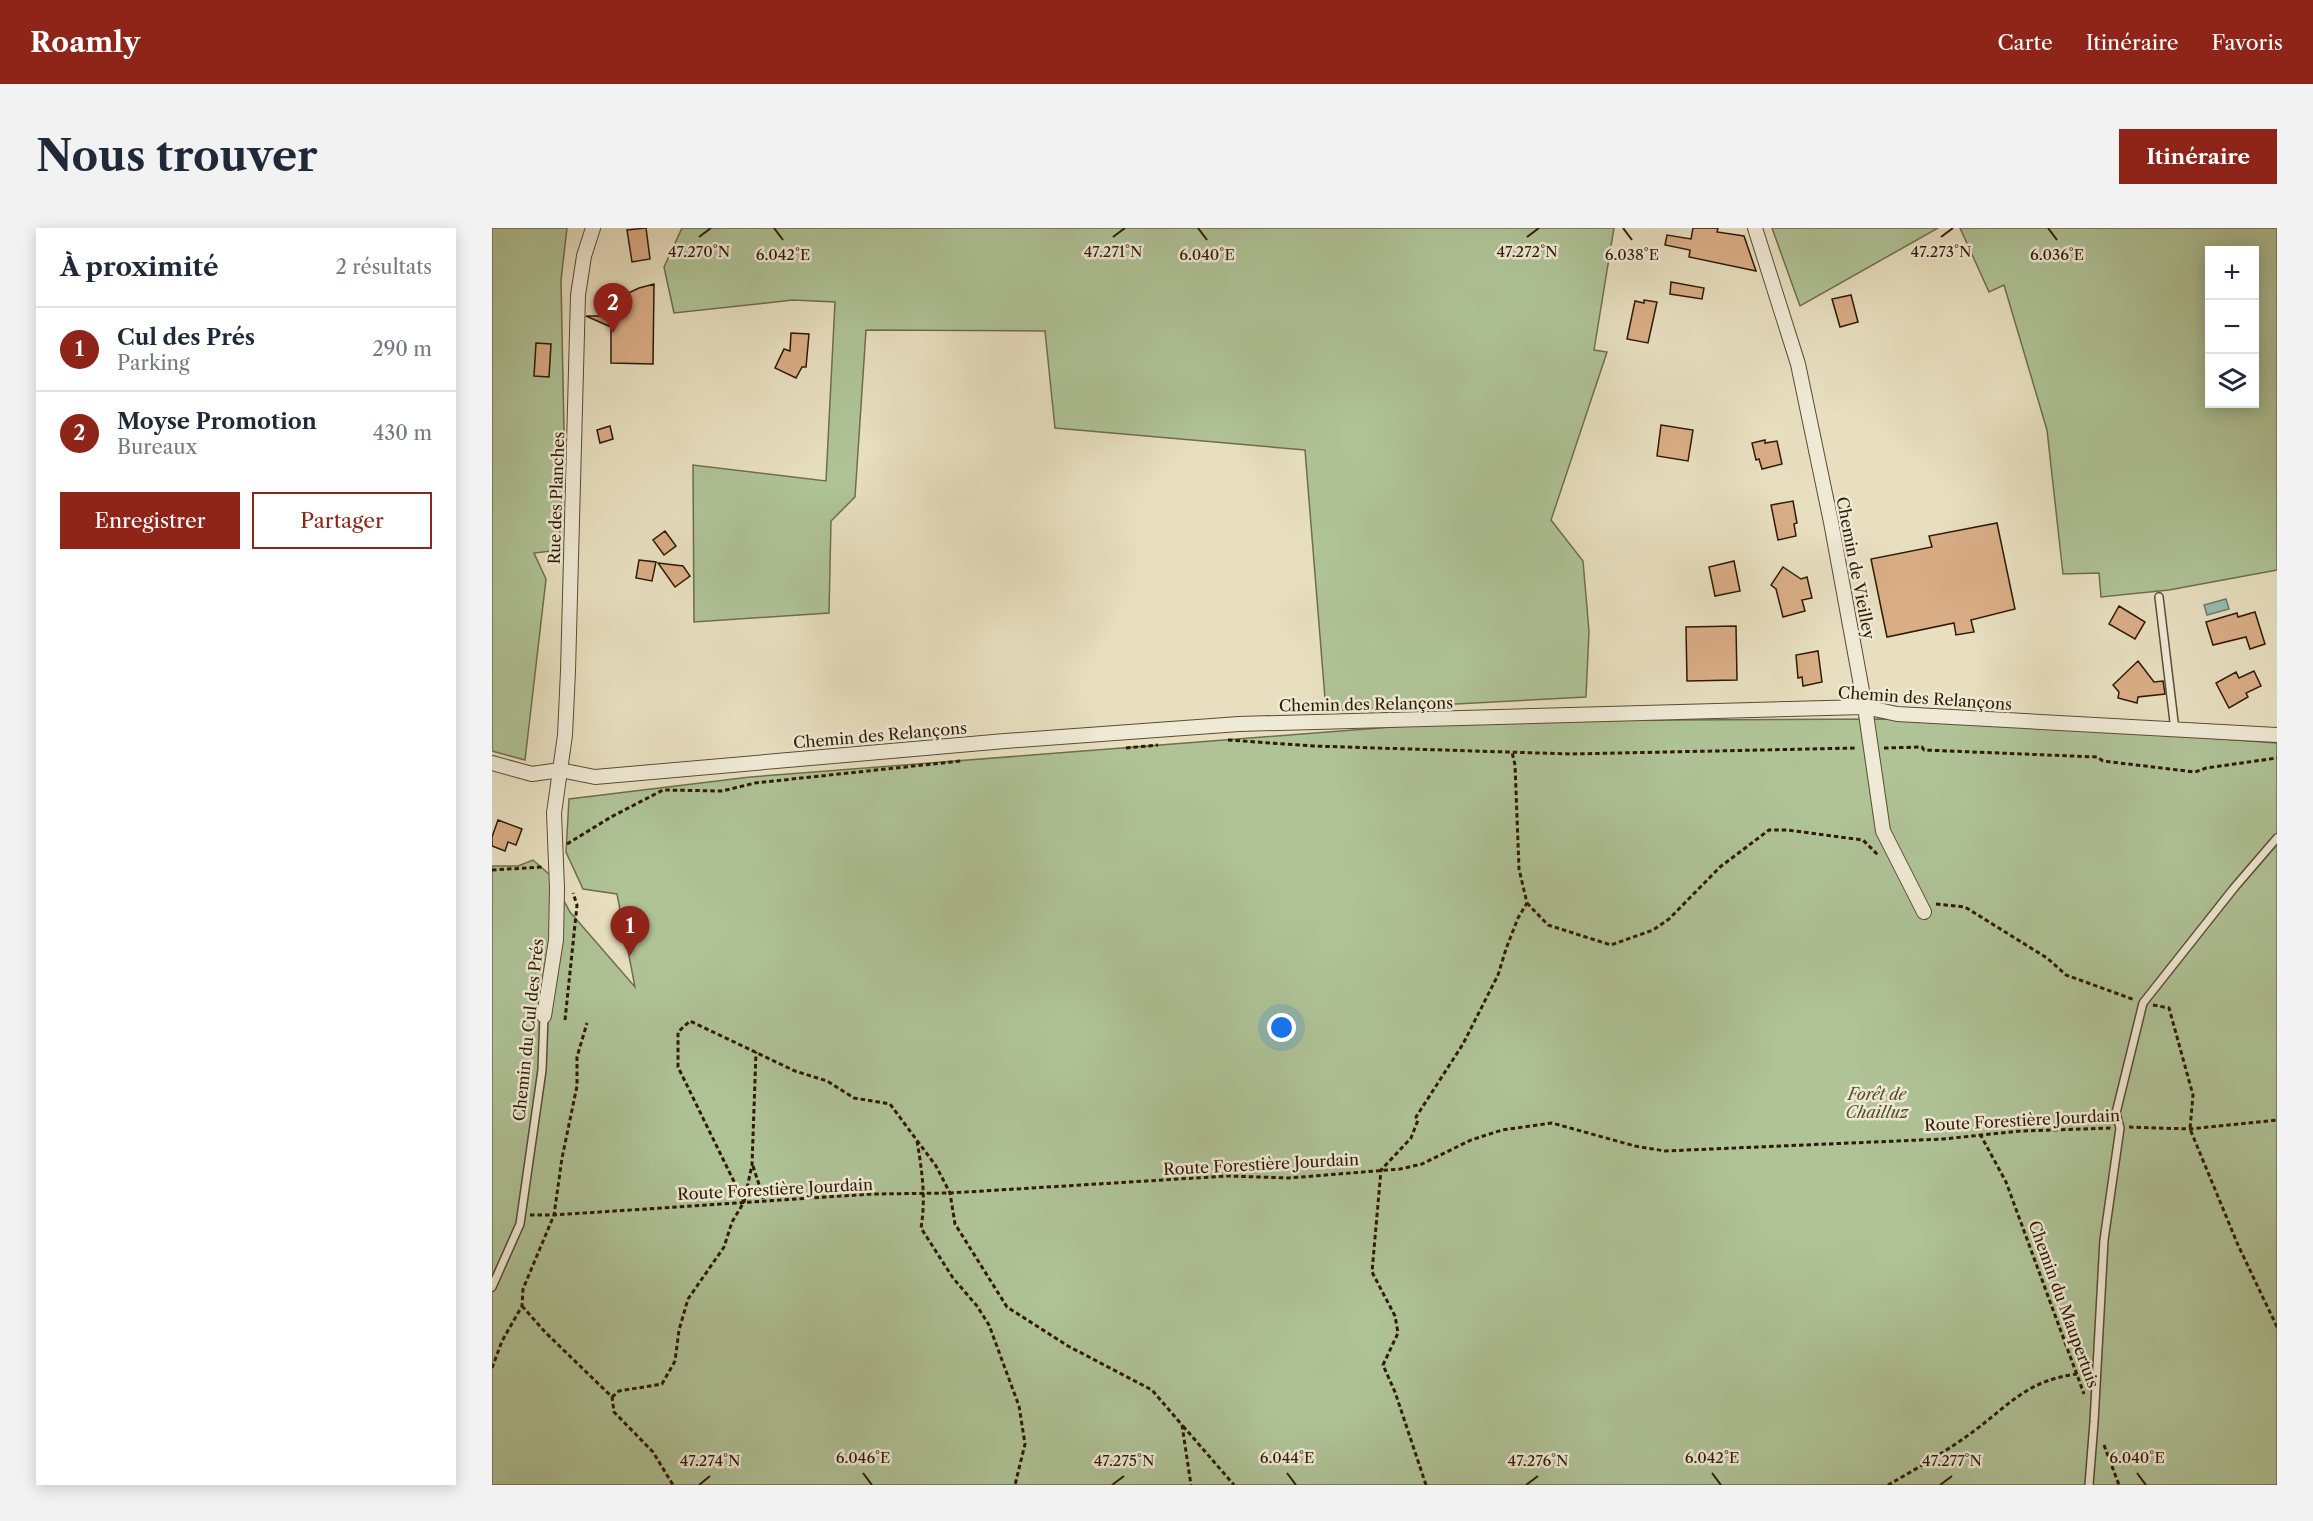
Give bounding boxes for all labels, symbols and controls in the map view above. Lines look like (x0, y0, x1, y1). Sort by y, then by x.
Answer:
text: Roamly (30, 25, 140, 59)
text: Carte (1997, 30, 2053, 55)
text: Itinéraire (2086, 30, 2179, 55)
text: Favoris (2212, 30, 2283, 55)
button: Itinéraire (2119, 129, 2277, 184)
text: Nous trouver (36, 130, 318, 182)
text: 47.270°N (668, 242, 730, 261)
text: 47.271°N (1084, 242, 1142, 261)
text: 47.272°N (1496, 242, 1558, 261)
text: 47.273°N (1911, 242, 1971, 261)
text: 6.042°E (756, 245, 810, 264)
text: 6.040°E (1179, 245, 1235, 264)
text: 6.038°E (1605, 245, 1659, 264)
text: 6.036°E (2030, 245, 2084, 264)
map controls (2205, 246, 2259, 408)
button: + (2205, 246, 2259, 300)
text: À proximité (60, 251, 219, 283)
text: 2 résultats (335, 255, 432, 279)
pin: 2 (594, 284, 632, 333)
button: − (2205, 300, 2259, 354)
text: Cul des Prés (117, 324, 255, 351)
text: 1 (75, 337, 84, 361)
text: 290 m (372, 337, 432, 361)
text: Parking (117, 351, 190, 375)
button: layers (2205, 354, 2259, 408)
text: Moyse Promotion (117, 408, 317, 435)
text: 2 (74, 421, 85, 445)
text: 430 m (373, 421, 432, 445)
street label: Rue des Planches (544, 431, 568, 565)
text: Bureaux (117, 435, 197, 459)
button: Enregistrer (60, 492, 240, 549)
button: Partager (252, 492, 432, 549)
street label: Chemin de Vieilley (1832, 495, 1880, 642)
street label: Chemin des Relançons (1837, 682, 2013, 714)
street label: Chemin des Relançons (1279, 692, 1453, 716)
street label: Chemin des Relançons (792, 717, 968, 753)
pin: 1 (610, 906, 650, 956)
street label: Chemin du Cul des Prés (508, 938, 548, 1122)
your location (1267, 1013, 1296, 1042)
park label: Forêt de Chailluz (1846, 1084, 1910, 1122)
street label: Route Forestière Jourdain (1924, 1105, 2120, 1135)
street label: Route Forestière Jourdain (1163, 1149, 1359, 1179)
street label: Route Forestière Jourdain (677, 1174, 873, 1204)
street label: Chemin du Maupertuis (2024, 1218, 2104, 1390)
text: 6.046°E (836, 1448, 890, 1467)
text: 6.044°E (1260, 1448, 1314, 1467)
text: 6.042°E (1685, 1448, 1739, 1467)
text: 6.040°E (2109, 1448, 2165, 1467)
text: 47.274°N (680, 1451, 740, 1470)
text: 47.275°N (1094, 1451, 1154, 1470)
text: 47.276°N (1508, 1451, 1568, 1470)
text: 47.277°N (1922, 1451, 1982, 1470)

